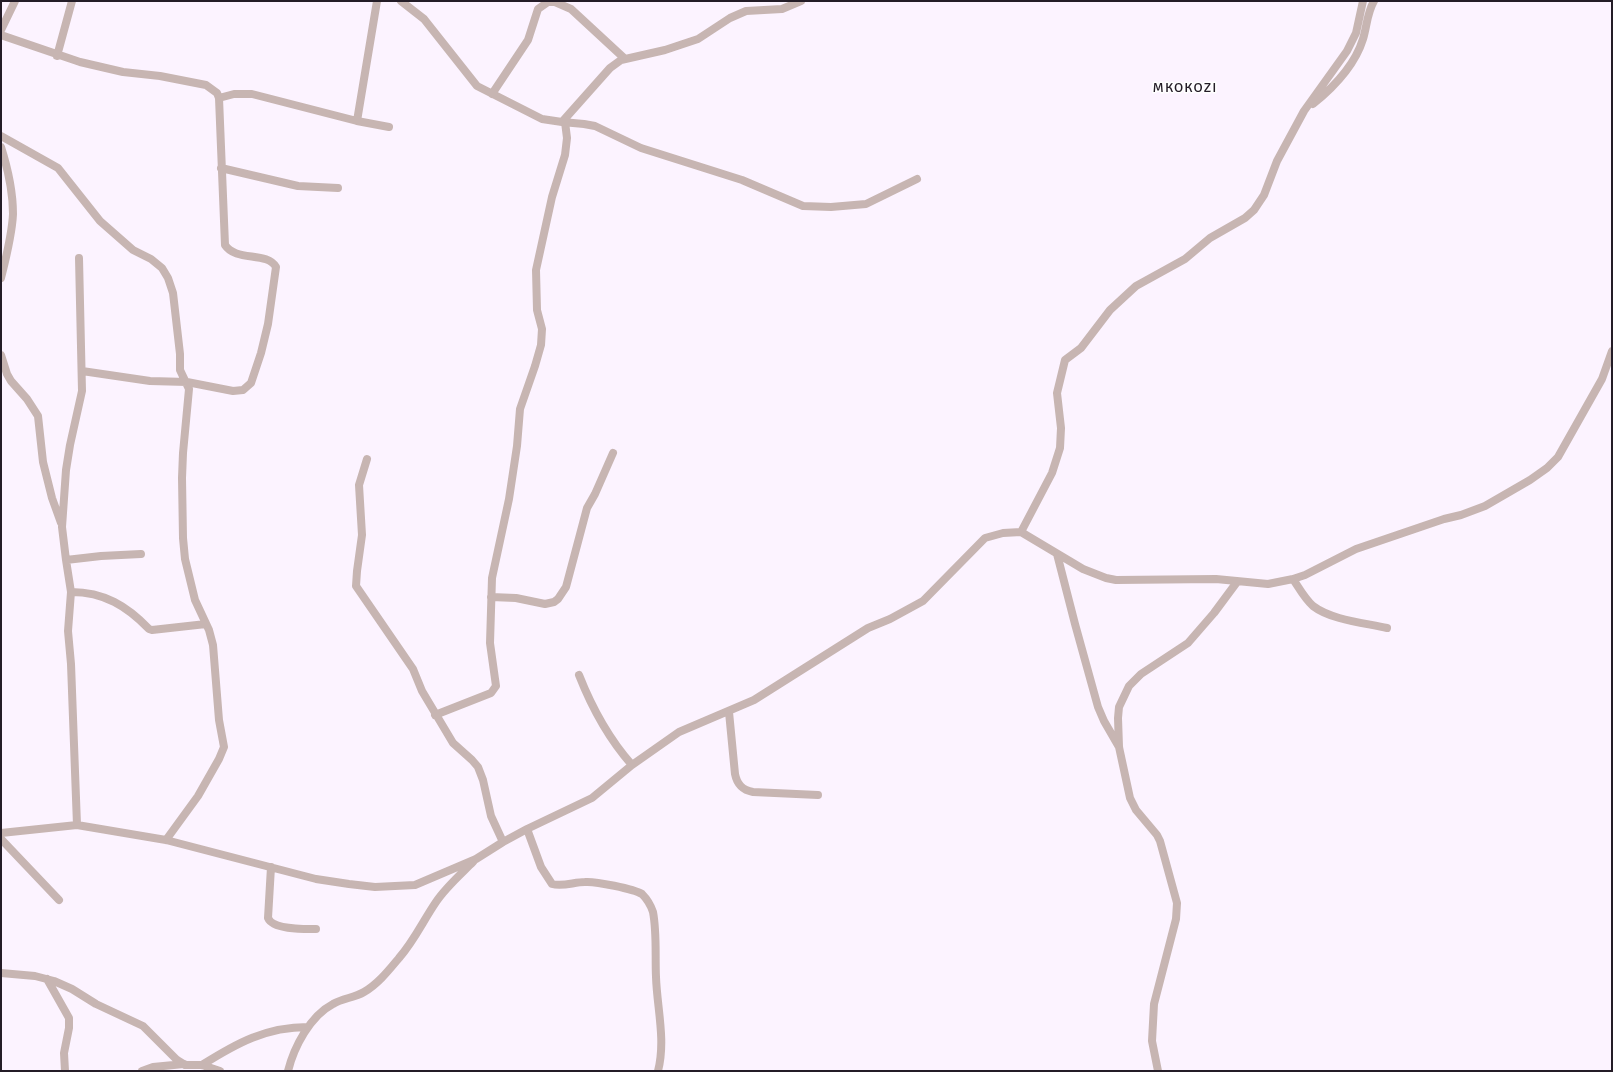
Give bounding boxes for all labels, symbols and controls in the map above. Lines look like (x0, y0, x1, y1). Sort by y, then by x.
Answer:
district label: MKOKOZI (1153, 80, 1217, 96)

